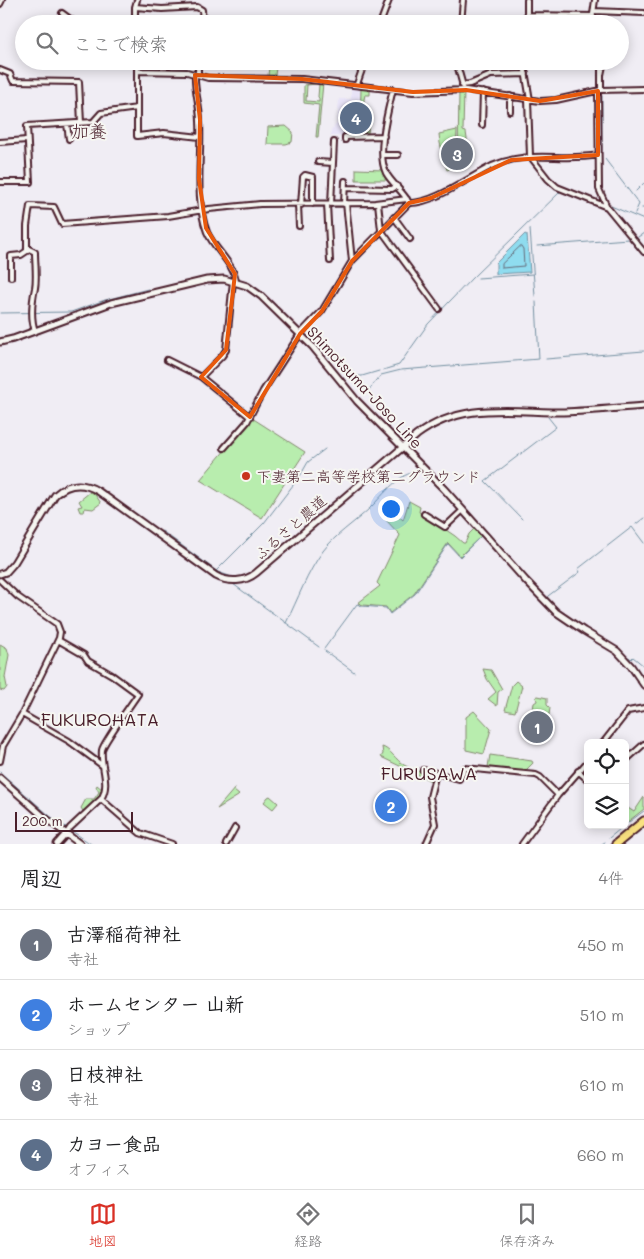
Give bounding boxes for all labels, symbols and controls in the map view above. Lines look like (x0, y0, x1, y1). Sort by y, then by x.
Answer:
search box (15, 15, 629, 70)
icon: search (33, 29, 61, 57)
text: ここで検索 (73, 31, 168, 56)
pin: 4 (340, 99, 372, 137)
district label: 加養 (71, 119, 107, 143)
pin: 3 (441, 135, 473, 173)
street label: Shimotsuma-Joso Line (303, 322, 427, 452)
place label: 下妻第二高等学校第二グラウンド (256, 466, 481, 486)
marker: 下妻第二高等学校第二グラウンド (240, 470, 252, 482)
street label: ふるさと農道 (250, 490, 330, 564)
your location (378, 496, 404, 522)
district label: FUKUROHATA (41, 707, 159, 731)
pin: 1 (521, 708, 553, 746)
map controls (584, 739, 629, 829)
button: locate (584, 739, 629, 784)
district label: FURUSAWA (381, 761, 477, 785)
button: layers (584, 784, 629, 829)
pin: 2 (375, 787, 407, 825)
scale bar (15, 809, 132, 832)
text: 200 m (22, 811, 63, 830)
text: 周辺 (20, 864, 62, 891)
text: 4件 (599, 867, 624, 888)
text: 古澤稲荷神社 (67, 921, 181, 946)
text: 1 (32, 934, 40, 955)
text: 450 m (578, 934, 624, 955)
text: 寺社 (67, 948, 99, 969)
text: ホームセンター 山新 (67, 991, 244, 1016)
text: 2 (32, 1004, 40, 1025)
text: 510 m (580, 1004, 624, 1025)
text: ショップ (67, 1018, 130, 1039)
text: 日枝神社 (67, 1061, 143, 1086)
text: 3 (31, 1074, 41, 1095)
text: 610 m (579, 1074, 624, 1095)
text: 寺社 (67, 1088, 99, 1109)
text: カヨー食品 (67, 1131, 161, 1156)
text: 4 (31, 1144, 41, 1165)
text: 660 m (577, 1144, 624, 1165)
text: オフィス (67, 1158, 131, 1179)
tab: 地図 (89, 1200, 117, 1250)
tab: 経路 (294, 1200, 322, 1250)
tab: 保存済み (499, 1200, 555, 1250)

